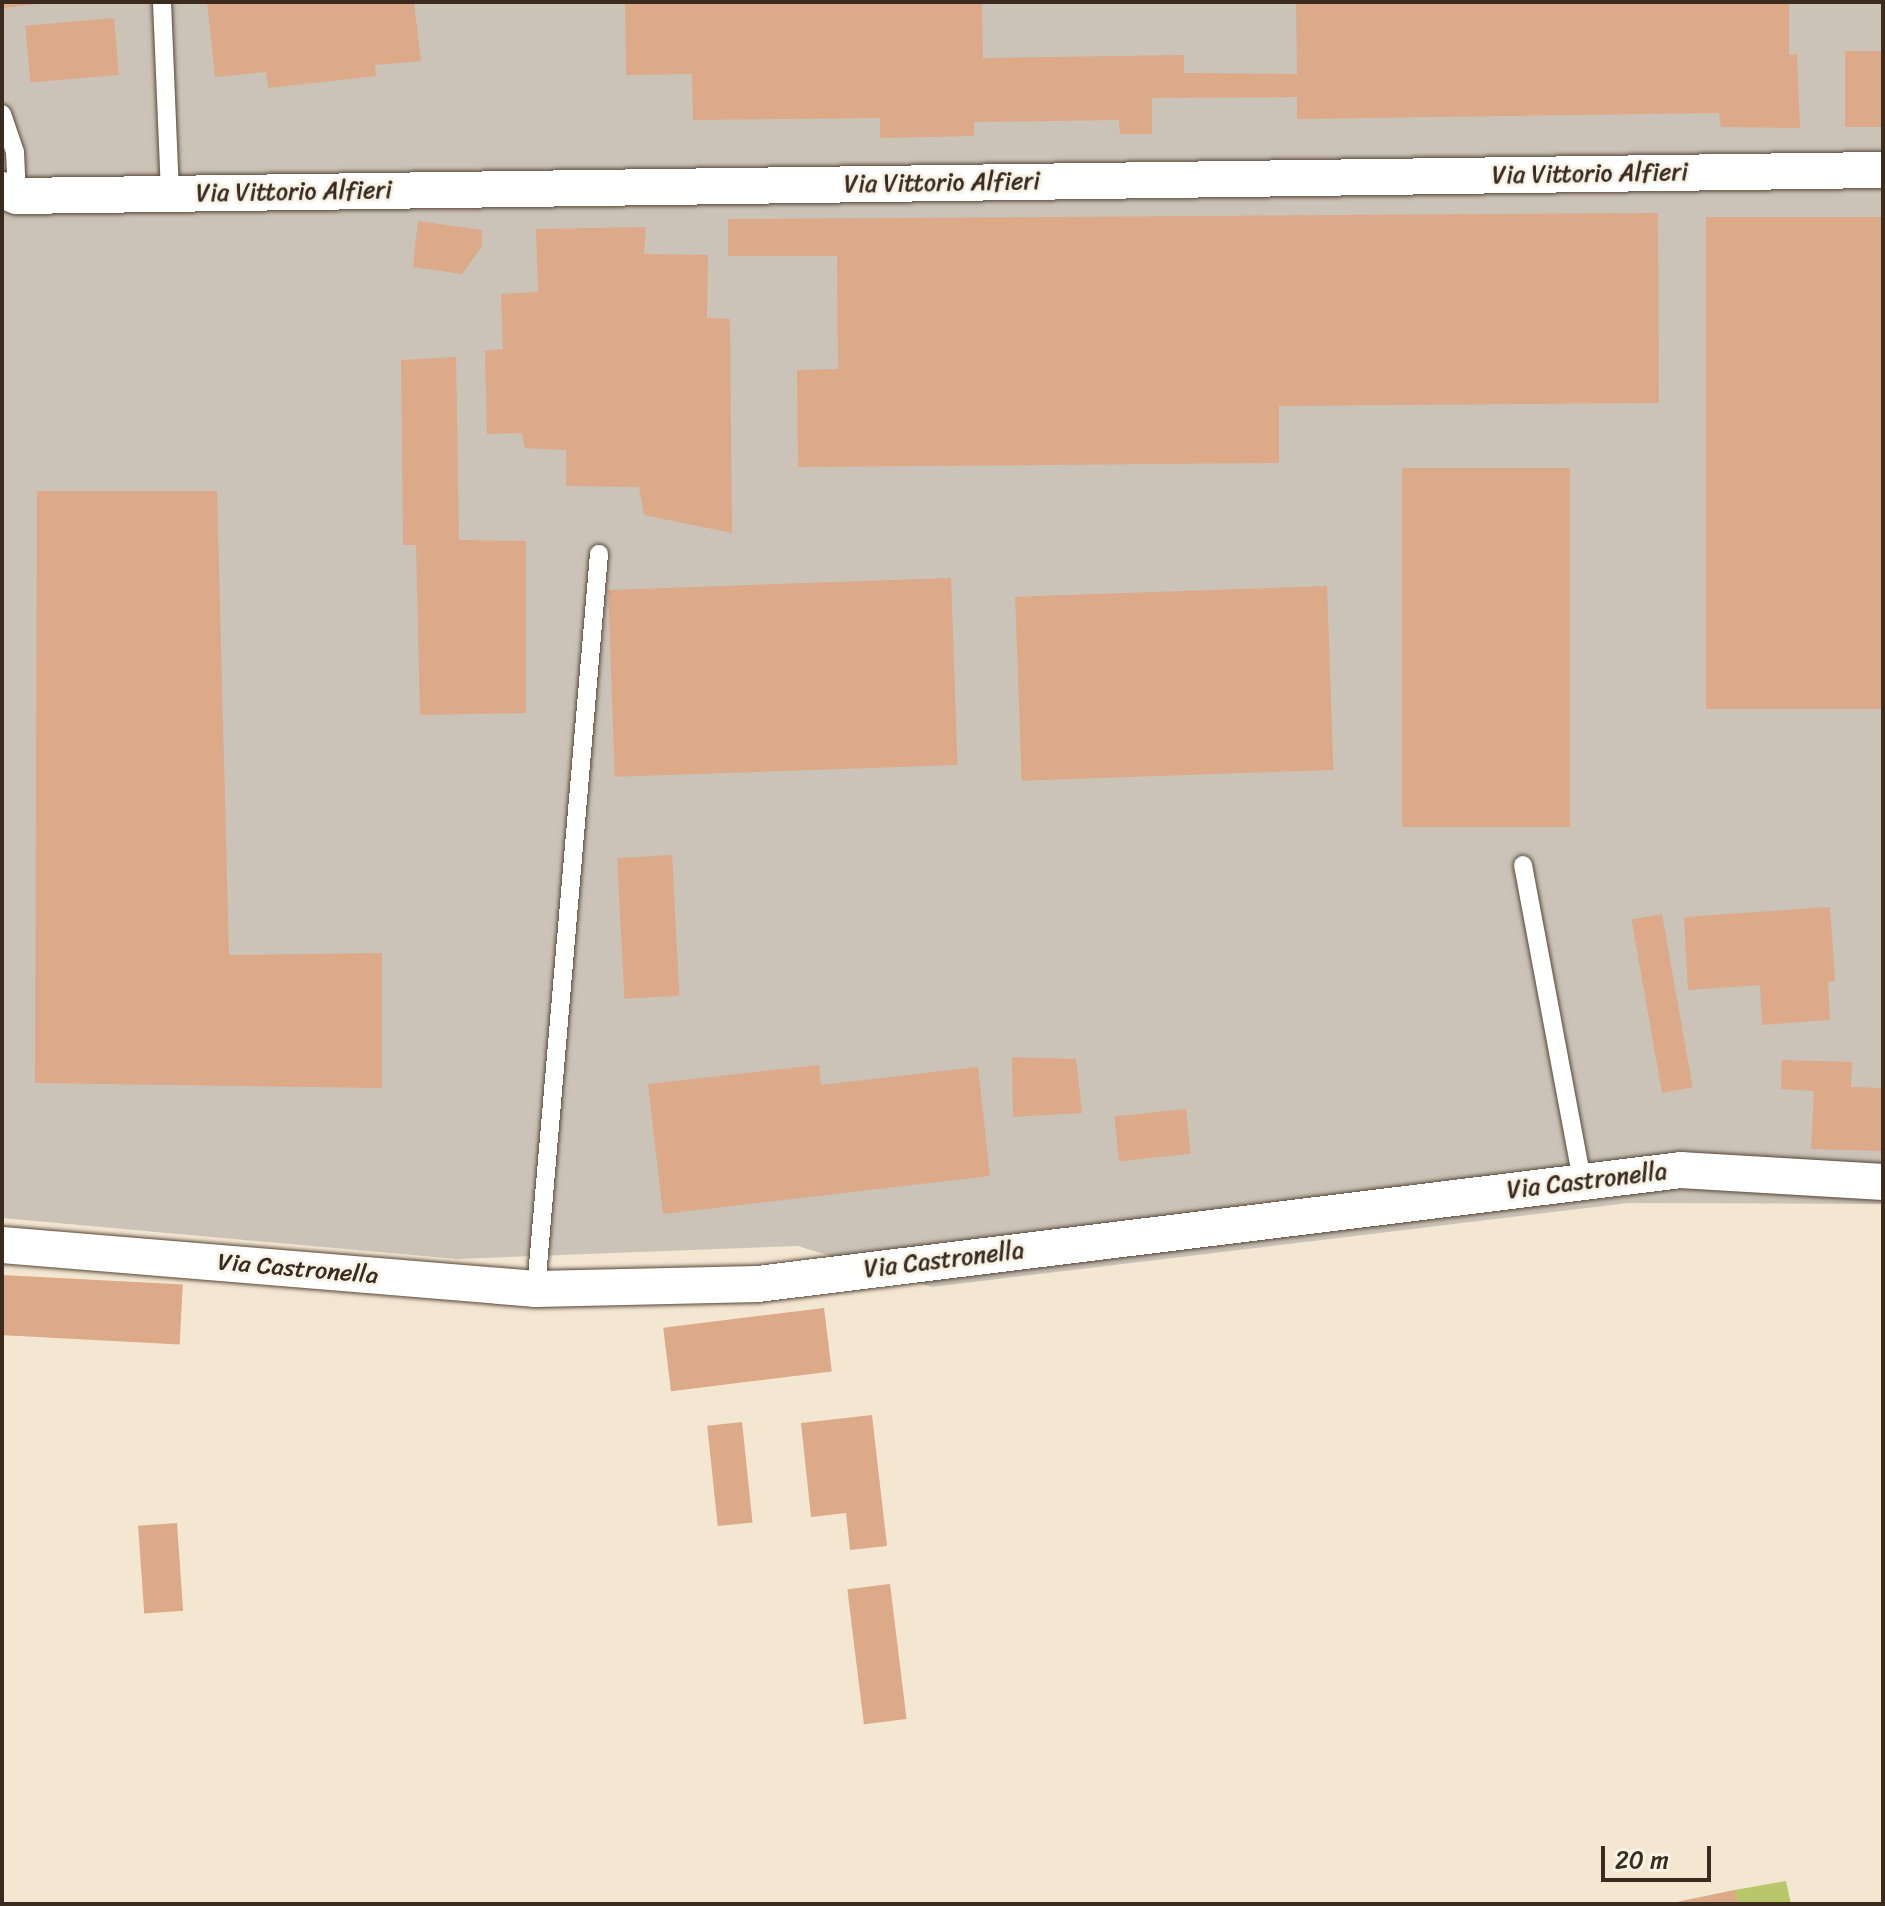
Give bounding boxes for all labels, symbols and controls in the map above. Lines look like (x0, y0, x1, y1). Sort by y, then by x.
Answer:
street label: Via Vittorio Alfieri (1492, 158, 1688, 190)
street label: Via Vittorio Alfieri (844, 167, 1040, 199)
street label: Via Vittorio Alfieri (196, 176, 392, 208)
street label: Via Castronella (1506, 1157, 1668, 1205)
street label: Via Castronella (863, 1236, 1025, 1284)
street label: Via Castronella (217, 1248, 379, 1290)
scale bar (1605, 1830, 1715, 1880)
text: 20 m (1615, 1839, 1669, 1881)

